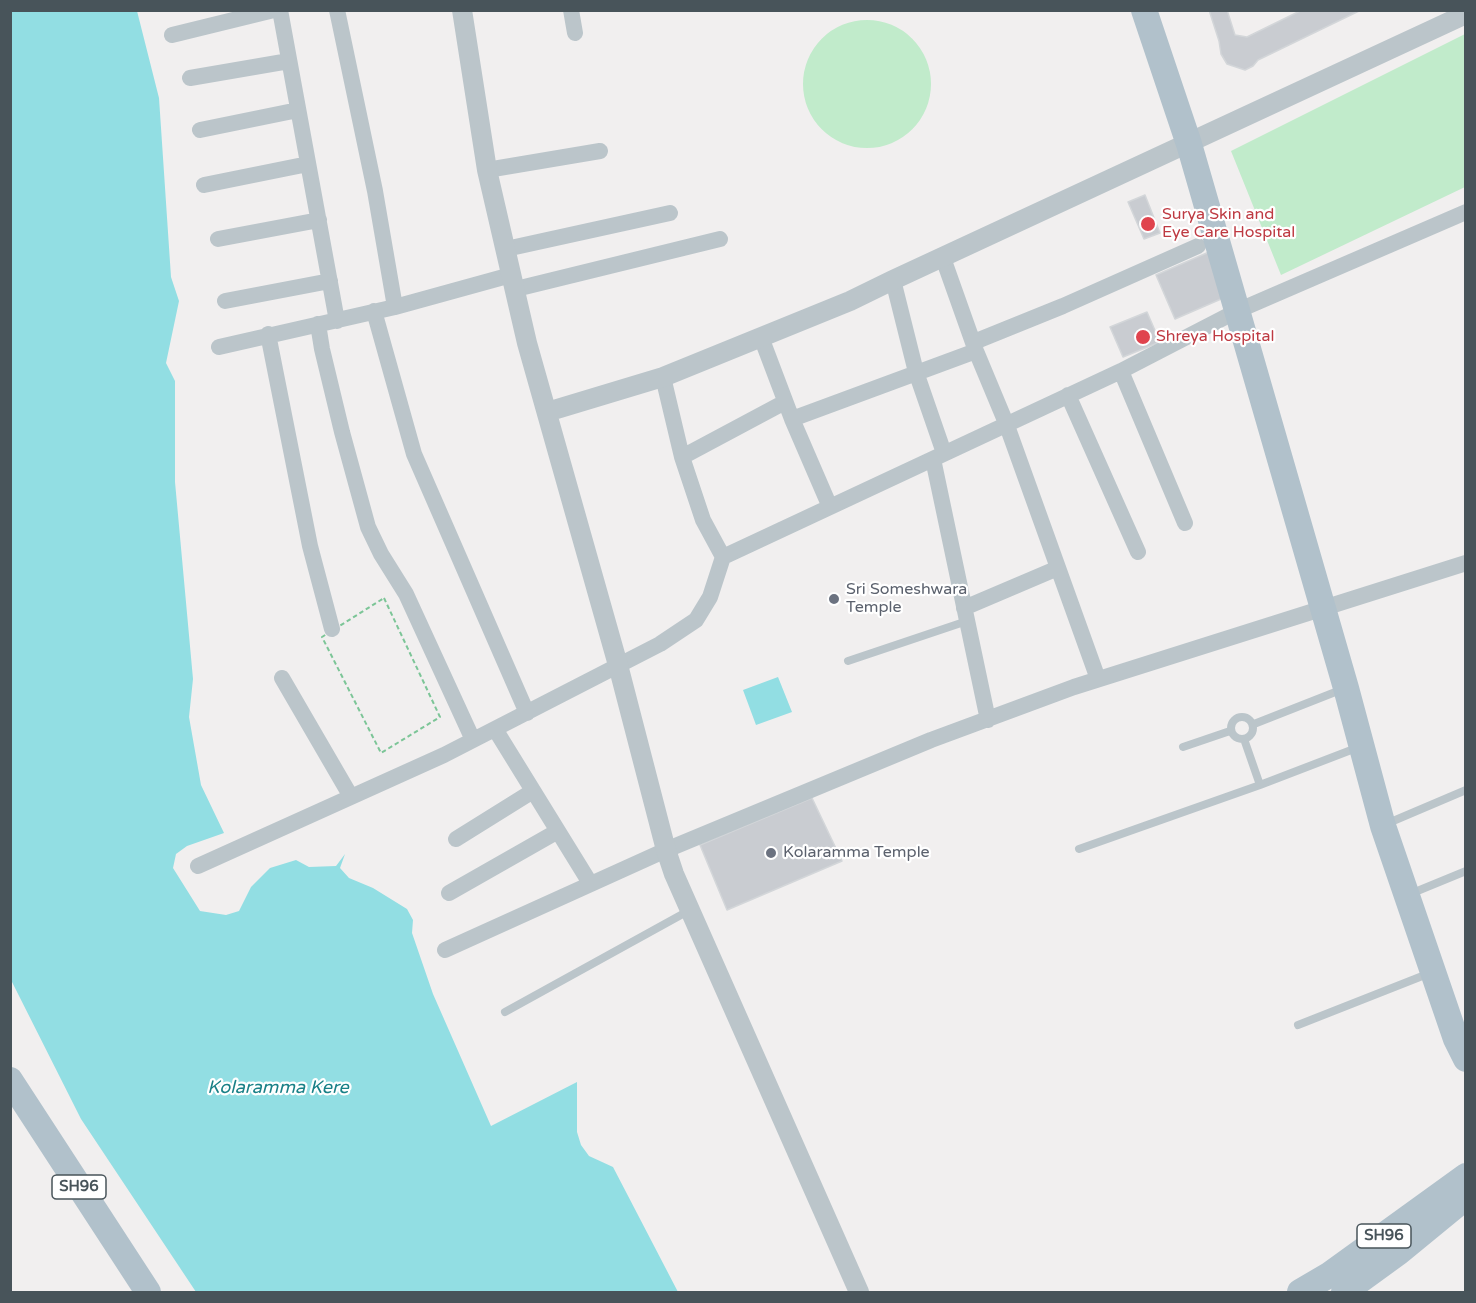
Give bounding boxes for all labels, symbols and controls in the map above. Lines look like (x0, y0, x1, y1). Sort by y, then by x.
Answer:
place label: Surya Skin and Eye Care Hospital (1162, 205, 1295, 243)
marker: Surya Skin and Eye Care Hospital (1139, 215, 1157, 233)
place label: Shreya Hospital (1156, 327, 1274, 347)
marker: Shreya Hospital (1134, 328, 1152, 346)
place label: Sri Someshwara Temple (846, 580, 967, 618)
marker: Sri Someshwara Temple (827, 592, 841, 606)
place label: Kolaramma Temple (783, 843, 930, 863)
marker: Kolaramma Temple (764, 846, 778, 860)
water label: Kolaramma Kere (207, 1077, 349, 1099)
road number: SH96 (52, 1175, 106, 1199)
road number: SH96 (1357, 1224, 1411, 1248)

